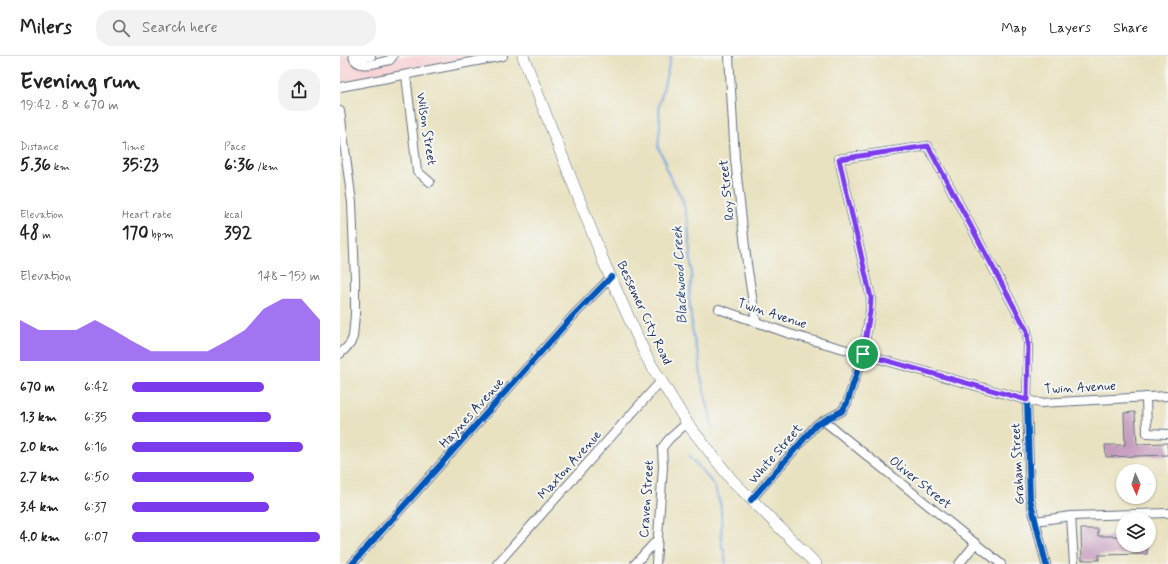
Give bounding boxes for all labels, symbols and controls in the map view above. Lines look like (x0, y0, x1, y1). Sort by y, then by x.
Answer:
search box (96, 10, 376, 46)
text: Milers (20, 15, 72, 40)
icon: search (110, 17, 132, 39)
text: Search here (142, 18, 217, 38)
text: Map (1001, 19, 1027, 37)
text: Layers (1049, 19, 1091, 37)
text: Share (1113, 19, 1148, 37)
text: Evening run (20, 68, 140, 96)
button: share (278, 69, 320, 111)
street label: Wilson Street (412, 91, 440, 167)
text: 19:42 · 8 × 670 m (20, 97, 119, 114)
text: Distance (20, 140, 59, 154)
text: Time (122, 140, 145, 154)
text: Pace (224, 140, 246, 154)
text: 5.36 (20, 154, 51, 176)
text: 35:23 (122, 154, 159, 176)
text: 6:36 (224, 154, 254, 176)
street label: Roy Street (715, 159, 739, 221)
text: km (51, 160, 70, 174)
text: /km (254, 160, 278, 174)
text: Elevation (20, 208, 63, 222)
text: Heart rate (122, 208, 171, 222)
text: kcal (224, 208, 242, 222)
text: 48 (20, 222, 39, 244)
text: 170 (122, 222, 148, 244)
text: 392 (224, 222, 252, 244)
water label: Blackwood Creek (668, 226, 692, 324)
text: m (39, 228, 51, 242)
text: bpm (148, 228, 174, 242)
street label: Bessemer City Road (612, 258, 676, 368)
text: Elevation (20, 268, 71, 285)
text: 148–153 m (257, 268, 320, 285)
street label: Twin Avenue (735, 295, 809, 333)
pin (846, 337, 880, 371)
icon: arrive (852, 343, 874, 365)
street label: Haynes Avenue (436, 374, 508, 452)
street label: Twin Avenue (1044, 378, 1116, 398)
text: 670 m (20, 379, 55, 396)
text: 6:42 (84, 379, 109, 396)
text: 1.3 km (20, 409, 57, 426)
text: 6:35 (84, 409, 107, 426)
street label: White Street (745, 420, 807, 488)
street label: Graham Street (1007, 423, 1029, 505)
street label: Maxton Avenue (534, 427, 606, 503)
text: 2.0 km (20, 439, 59, 456)
text: 6:16 (84, 439, 107, 456)
street label: Oliver Street (885, 453, 955, 513)
street label: Craven Street (636, 459, 658, 538)
north arrow (1116, 464, 1156, 504)
map controls (1116, 464, 1156, 552)
text: 2.7 km (20, 469, 59, 486)
text: 6:50 (84, 469, 109, 486)
text: 3.4 km (20, 499, 59, 516)
text: 6:37 (84, 499, 107, 516)
button: layers (1116, 512, 1156, 552)
text: 4.0 km (20, 529, 60, 546)
text: 6:07 (84, 529, 108, 546)

